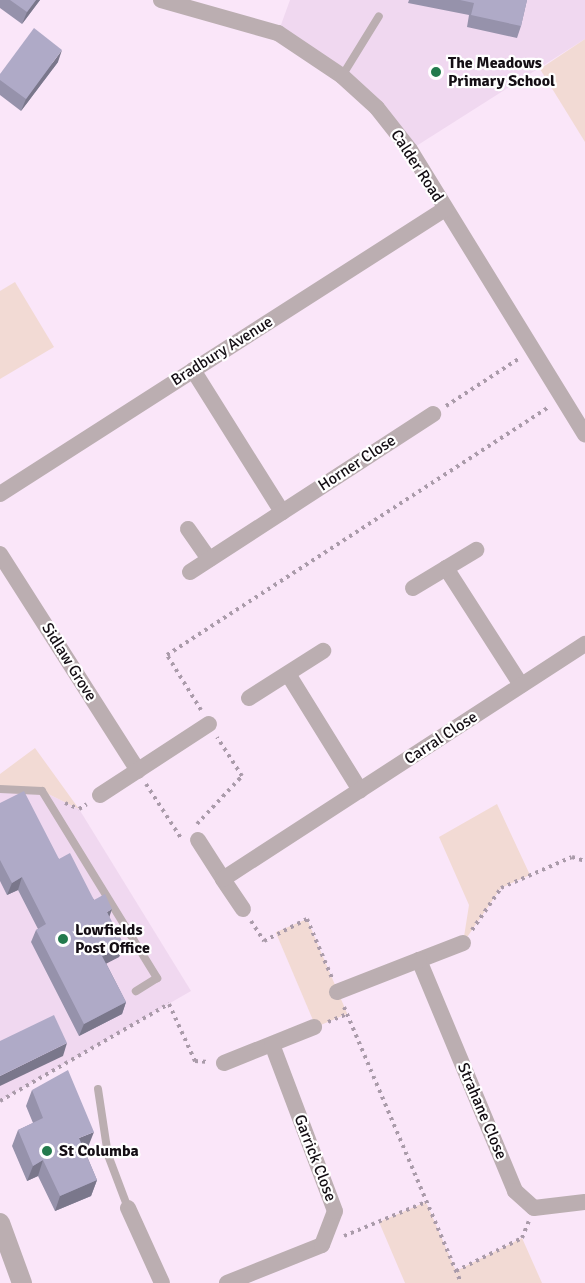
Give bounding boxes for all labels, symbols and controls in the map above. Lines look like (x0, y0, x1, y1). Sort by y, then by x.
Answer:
place label: The Meadows Primary School (448, 53, 555, 91)
marker: The Meadows Primary School (429, 65, 443, 79)
street label: Calder Road (387, 126, 447, 206)
street label: Bradbury Avenue (168, 312, 276, 390)
street label: Horner Close (315, 431, 399, 495)
street label: Sidlaw Grove (37, 619, 101, 705)
street label: Carral Close (401, 707, 481, 769)
place label: Lowfields Post Office (75, 920, 150, 958)
marker: Lowfields Post Office (56, 932, 70, 946)
street label: Strahane Close (453, 1060, 511, 1162)
street label: Garrick Close (290, 1112, 340, 1204)
place label: St Columba (59, 1141, 139, 1161)
marker: St Columba (40, 1144, 54, 1158)

